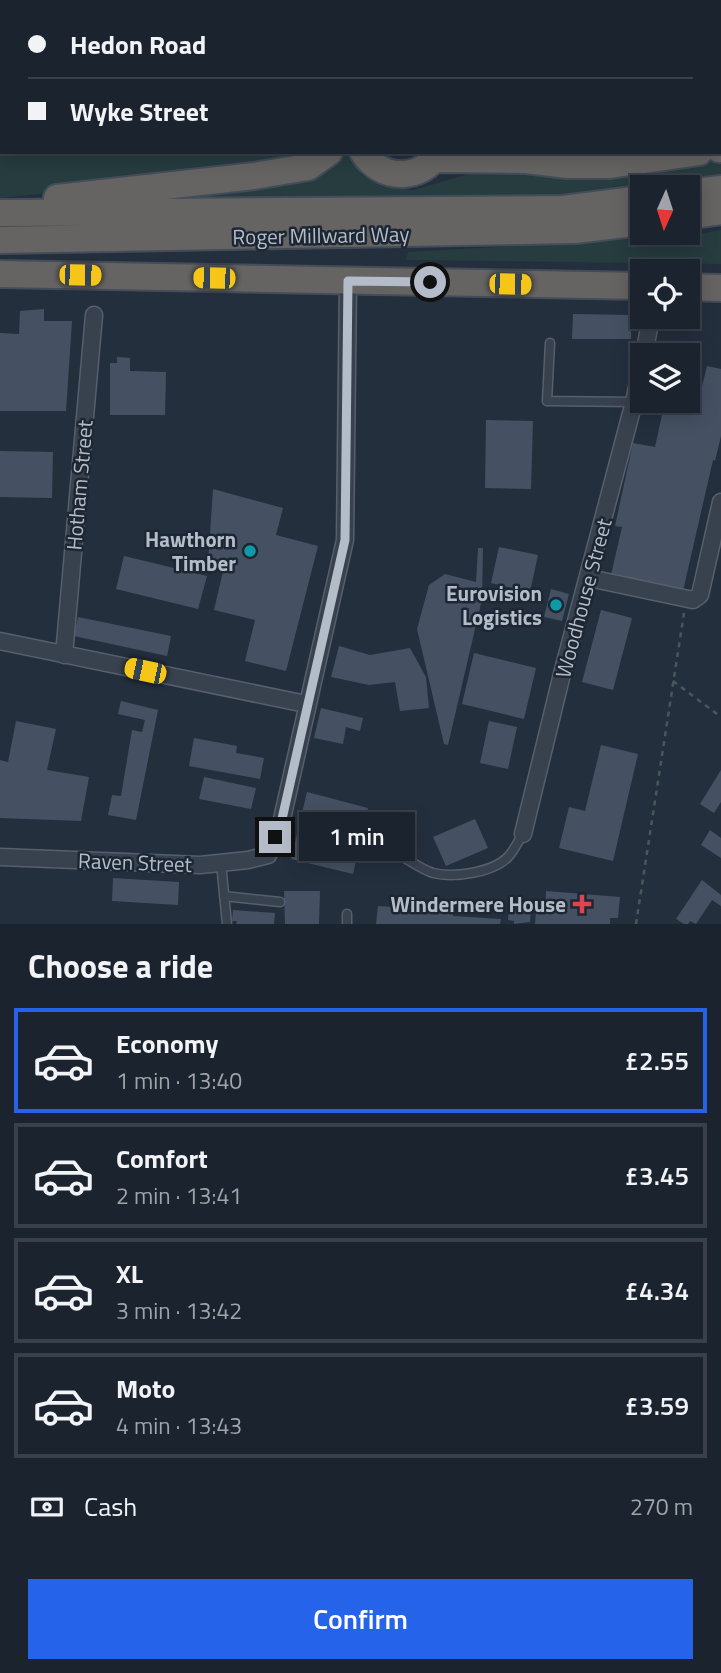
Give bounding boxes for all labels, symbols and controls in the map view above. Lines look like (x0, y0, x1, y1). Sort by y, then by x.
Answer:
text: Hedon Road (70, 25, 206, 64)
text: Wyke Street (70, 92, 208, 131)
north arrow (630, 175, 700, 245)
map controls (630, 175, 700, 413)
street label: Roger Millward Way (232, 217, 410, 253)
button: locate (630, 259, 700, 329)
car (59, 264, 102, 286)
route start (414, 266, 446, 298)
car (193, 267, 236, 289)
car (489, 273, 532, 295)
button: layers (630, 343, 700, 413)
street label: Hotham Street (57, 418, 101, 551)
street label: Woodhouse Street (546, 514, 620, 681)
place label: Hawthorn Timber (145, 523, 236, 579)
marker: Hawthorn Timber (242, 543, 258, 559)
place label: Eurovision Logistics (446, 577, 542, 633)
marker: Eurovision Logistics (548, 597, 564, 613)
car (123, 656, 168, 686)
callout: 1 min (300, 812, 415, 862)
text: 1 min (329, 819, 385, 854)
route end (259, 821, 291, 853)
street label: Raven Street (78, 844, 193, 880)
place label: Windermere House (390, 888, 566, 920)
marker: Windermere House (572, 894, 592, 914)
text: Choose a ride (28, 942, 213, 990)
text: Economy (116, 1024, 218, 1063)
icon: car (32, 1029, 95, 1092)
text: £2.55 (625, 1041, 689, 1080)
text: 1 min · 13:40 (116, 1063, 242, 1098)
text: Comfort (116, 1139, 208, 1178)
icon: car (32, 1144, 95, 1207)
text: £3.45 (625, 1156, 689, 1195)
text: 2 min · 13:41 (116, 1178, 242, 1213)
text: XL (116, 1254, 143, 1293)
icon: car (32, 1259, 95, 1322)
text: £4.34 (625, 1271, 689, 1310)
text: 3 min · 13:42 (116, 1293, 242, 1328)
text: Moto (116, 1369, 175, 1408)
icon: car (32, 1374, 95, 1437)
text: £3.59 (625, 1386, 689, 1425)
text: 4 min · 13:43 (116, 1408, 242, 1443)
text: Cash (84, 1487, 137, 1526)
icon: cash (28, 1488, 66, 1526)
text: 270 m (630, 1489, 693, 1524)
button: Confirm (28, 1579, 693, 1659)

